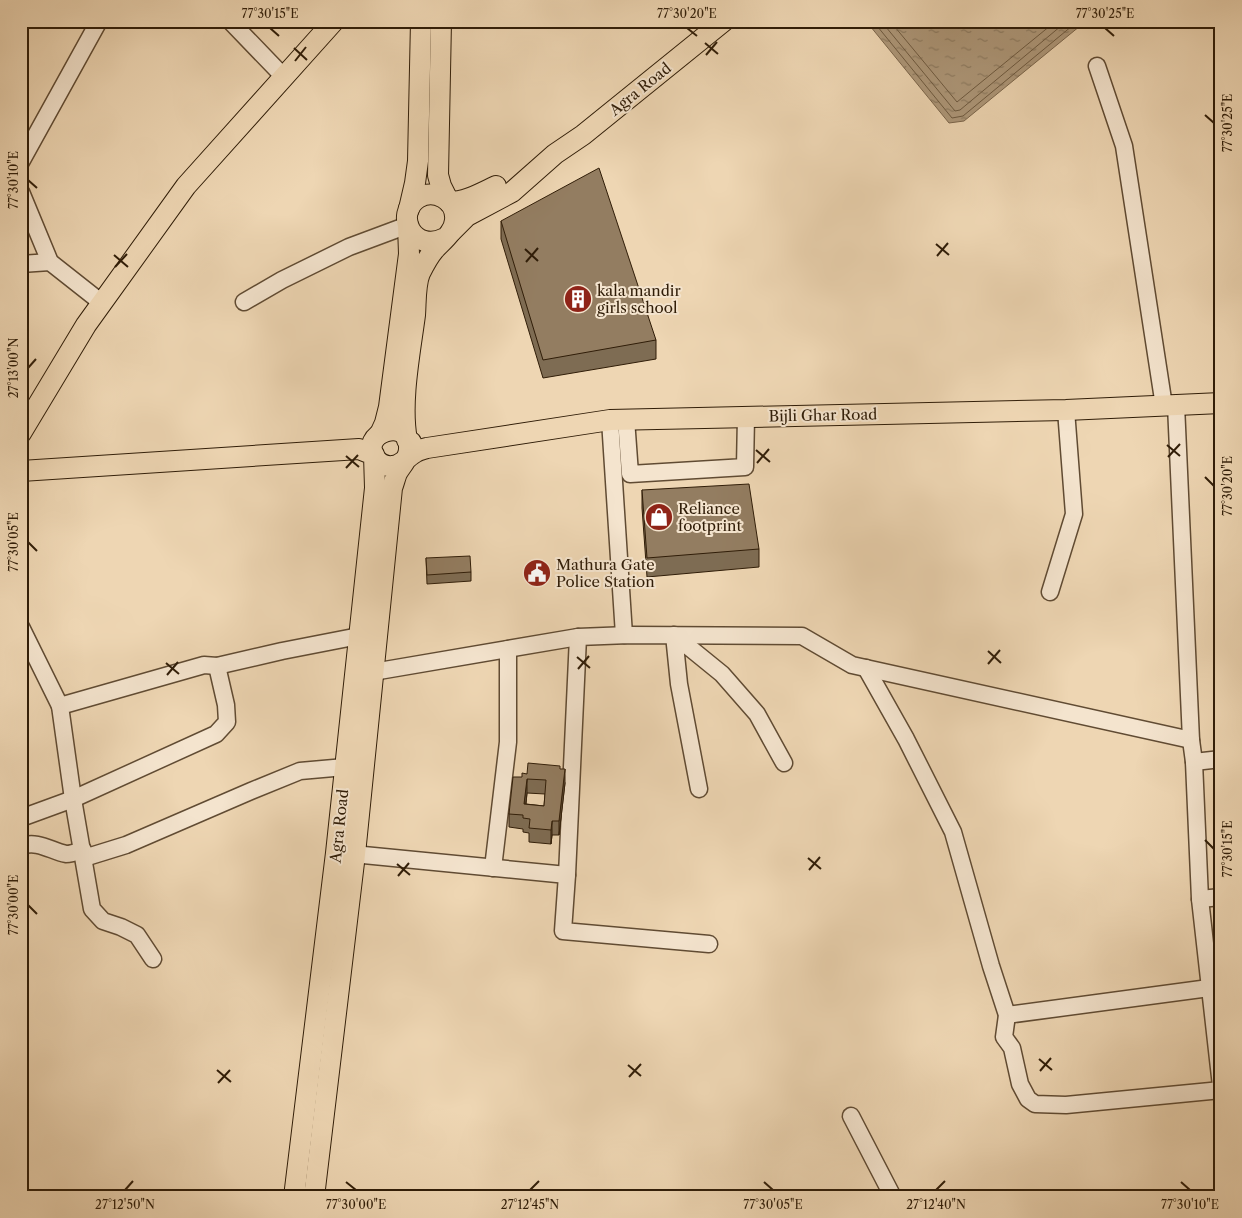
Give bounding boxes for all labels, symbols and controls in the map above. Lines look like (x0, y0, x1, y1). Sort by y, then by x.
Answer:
text: 77°30'15"E (242, 6, 298, 21)
text: 77°30'20"E (657, 6, 717, 21)
text: 77°30'25"E (1076, 6, 1134, 21)
street label: Agra Road (604, 58, 675, 120)
text: 77°30'25"E (1220, 94, 1235, 152)
text: 77°30'10"E (6, 151, 21, 209)
place label: kala mandir girls school (597, 281, 681, 317)
building icon: kala mandir girls school (563, 284, 593, 314)
text: 27°13'00"N (6, 338, 21, 398)
street label: Bijli Ghar Road (768, 405, 878, 425)
text: 77°30'20"E (1220, 456, 1235, 516)
place label: Reliance footprint (678, 499, 742, 535)
shop icon: Reliance footprint (644, 502, 674, 532)
text: 77°30'05"E (6, 512, 21, 572)
place label: Mathura Gate Police Station (556, 555, 655, 591)
public building icon: Mathura Gate Police Station (522, 558, 552, 588)
street label: Agra Road (326, 788, 352, 865)
text: 77°30'15"E (1220, 821, 1235, 877)
text: 77°30'00"E (6, 875, 21, 935)
text: 27°12'50"N (95, 1197, 155, 1212)
text: 77°30'00"E (326, 1197, 386, 1212)
text: 27°12'45"N (501, 1197, 559, 1212)
text: 77°30'05"E (743, 1197, 803, 1212)
text: 27°12'40"N (906, 1197, 966, 1212)
text: 77°30'10"E (1161, 1197, 1219, 1212)

